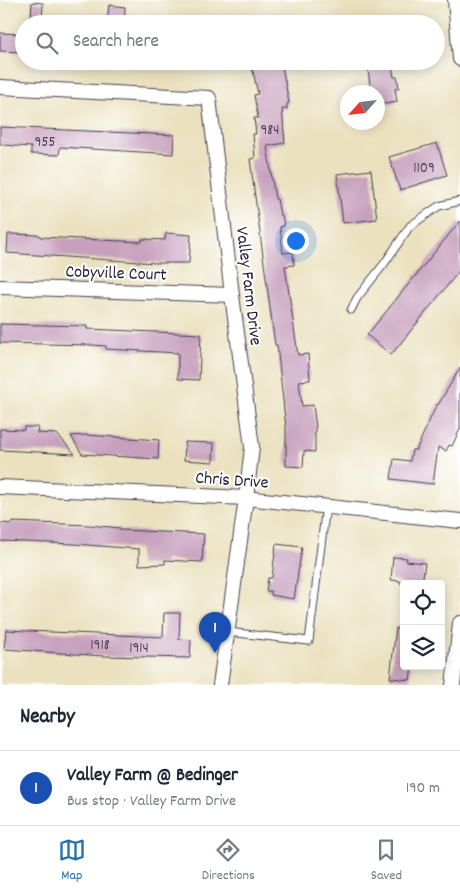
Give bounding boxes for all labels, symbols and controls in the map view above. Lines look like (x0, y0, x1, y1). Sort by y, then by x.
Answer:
search box (15, 15, 445, 70)
icon: search (33, 29, 61, 57)
text: Search here (73, 29, 159, 56)
north arrow (340, 85, 385, 130)
house number: 984 (260, 120, 280, 142)
house number: 955 (35, 132, 55, 154)
house number: 1109 (413, 158, 435, 180)
street label: Valley Farm Drive (228, 226, 267, 347)
your location (283, 228, 309, 254)
street label: Cobyville Court (65, 260, 167, 289)
street label: Chris Drive (194, 466, 269, 497)
map controls (400, 580, 445, 670)
button: locate (400, 580, 445, 625)
pin: 1 (199, 612, 231, 653)
button: layers (400, 625, 445, 670)
house number: 1918 (90, 635, 110, 657)
house number: 1914 (129, 638, 149, 660)
text: Nearby (20, 703, 75, 733)
text: Valley Farm @ Bedinger (67, 763, 238, 790)
text: 1 (34, 777, 38, 800)
text: 190 m (406, 777, 440, 800)
text: Bus stop · Valley Farm Drive (67, 790, 236, 813)
tab: Map (58, 836, 86, 886)
tab: Directions (202, 836, 255, 886)
tab: Saved (371, 836, 402, 886)

